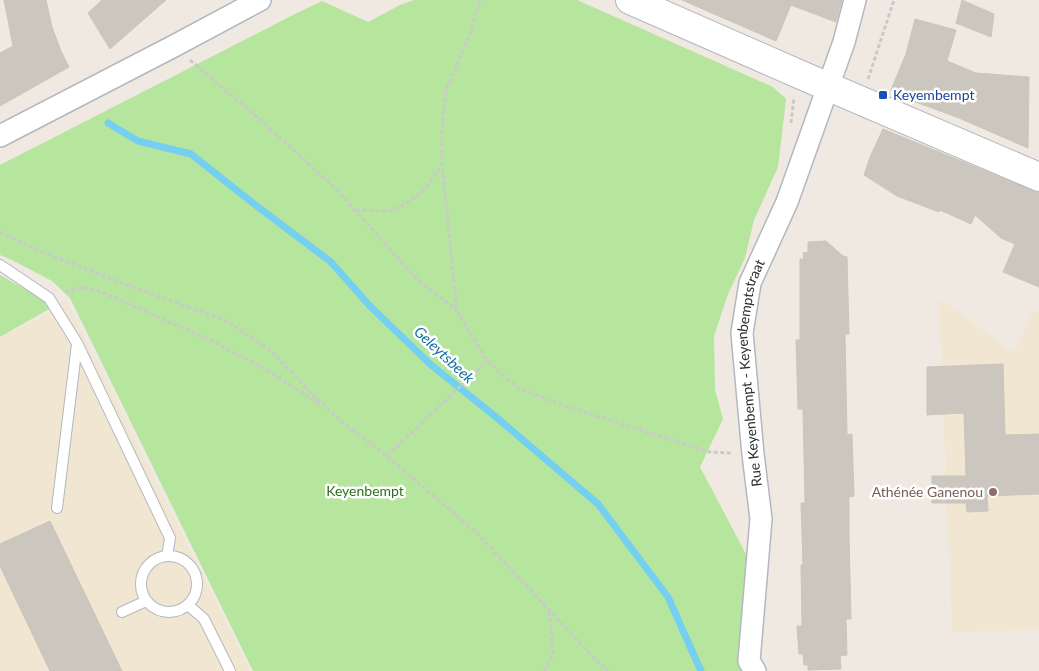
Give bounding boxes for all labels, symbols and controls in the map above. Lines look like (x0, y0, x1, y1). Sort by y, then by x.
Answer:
place label: Keyembempt (893, 86, 974, 103)
marker: Keyembempt (877, 89, 889, 101)
street label: Rue Keyenbempt - Keyenbemptstraat (733, 256, 768, 488)
water label: Geleytsbeek (411, 322, 479, 387)
park label: Keyenbempt (326, 482, 404, 499)
place label: Athénée Ganenou (872, 483, 983, 500)
marker: Athénée Ganenou (987, 486, 999, 498)

